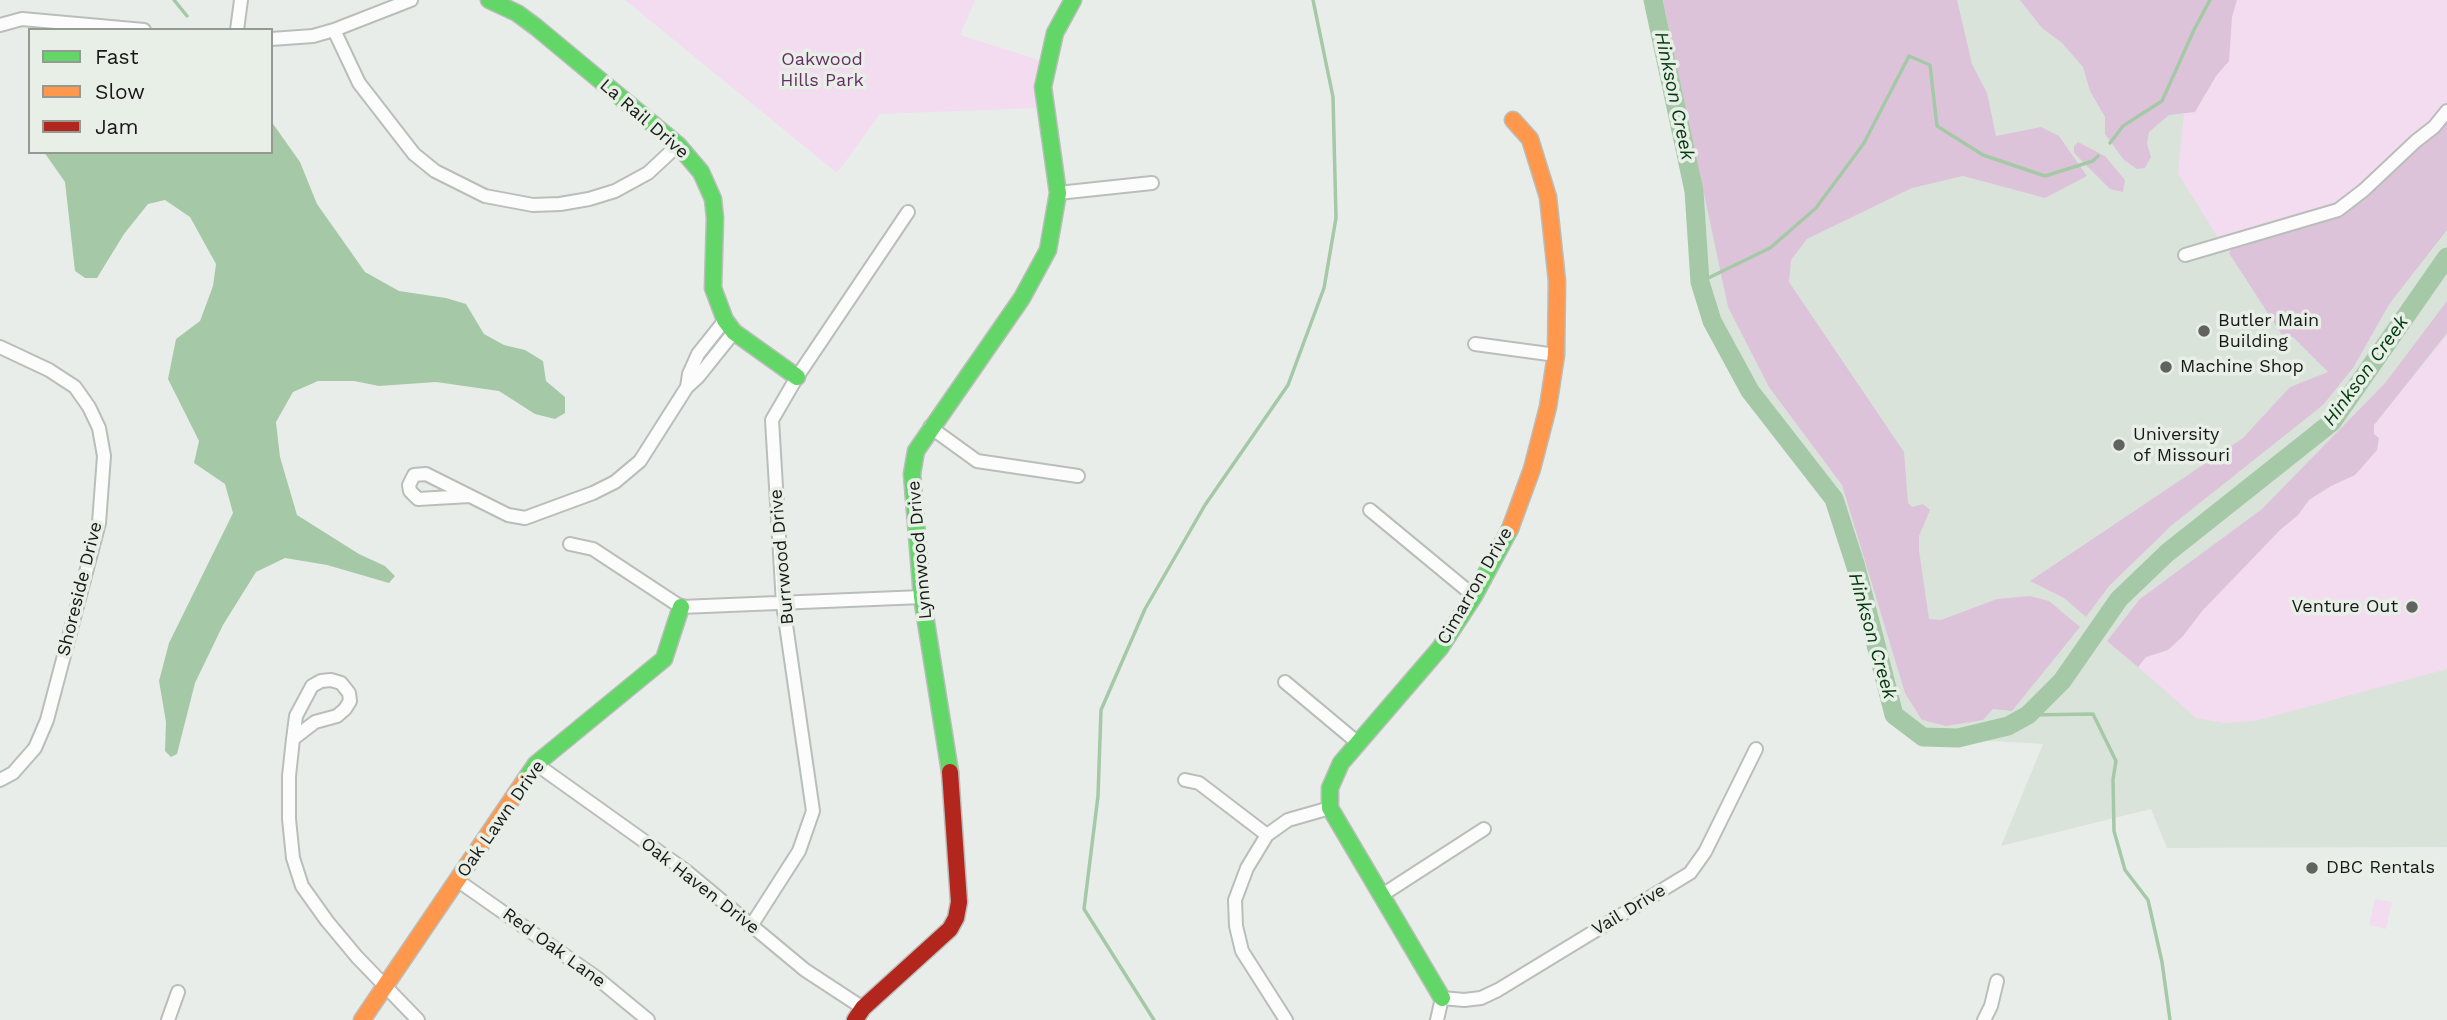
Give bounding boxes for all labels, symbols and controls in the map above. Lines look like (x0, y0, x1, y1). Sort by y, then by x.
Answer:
legend (28, 28, 273, 154)
water label: Hinkson Creek (1649, 30, 1699, 162)
text: Fast (95, 44, 139, 69)
park label: Oakwood Hills Park (780, 49, 864, 92)
street label: La Rail Drive (595, 75, 693, 163)
text: Slow (95, 79, 145, 104)
text: Jam (95, 114, 138, 139)
place label: Butler Main Building (2218, 310, 2319, 352)
water label: Hinkson Creek (2318, 311, 2414, 431)
marker: Butler Main Building (2196, 323, 2212, 339)
place label: Machine Shop (2180, 356, 2304, 378)
marker: Machine Shop (2158, 359, 2174, 375)
place label: University of Missouri (2133, 424, 2230, 466)
marker: University of Missouri (2111, 437, 2127, 453)
street label: Lynnwood Drive (903, 480, 937, 620)
street label: Burrwood Drive (765, 488, 799, 626)
street label: Shoreside Drive (53, 520, 107, 658)
street label: Cimarron Drive (1433, 524, 1517, 648)
water label: Hinkson Creek (1843, 570, 1901, 702)
place label: Venture Out (2291, 596, 2398, 618)
marker: Venture Out (2404, 599, 2420, 615)
street label: Oak Lawn Drive (453, 756, 549, 882)
street label: Oak Haven Drive (636, 833, 764, 939)
place label: DBC Rentals (2326, 857, 2435, 879)
marker: DBC Rentals (2304, 860, 2320, 876)
street label: Vail Drive (1588, 880, 1670, 940)
street label: Red Oak Lane (498, 903, 610, 993)

